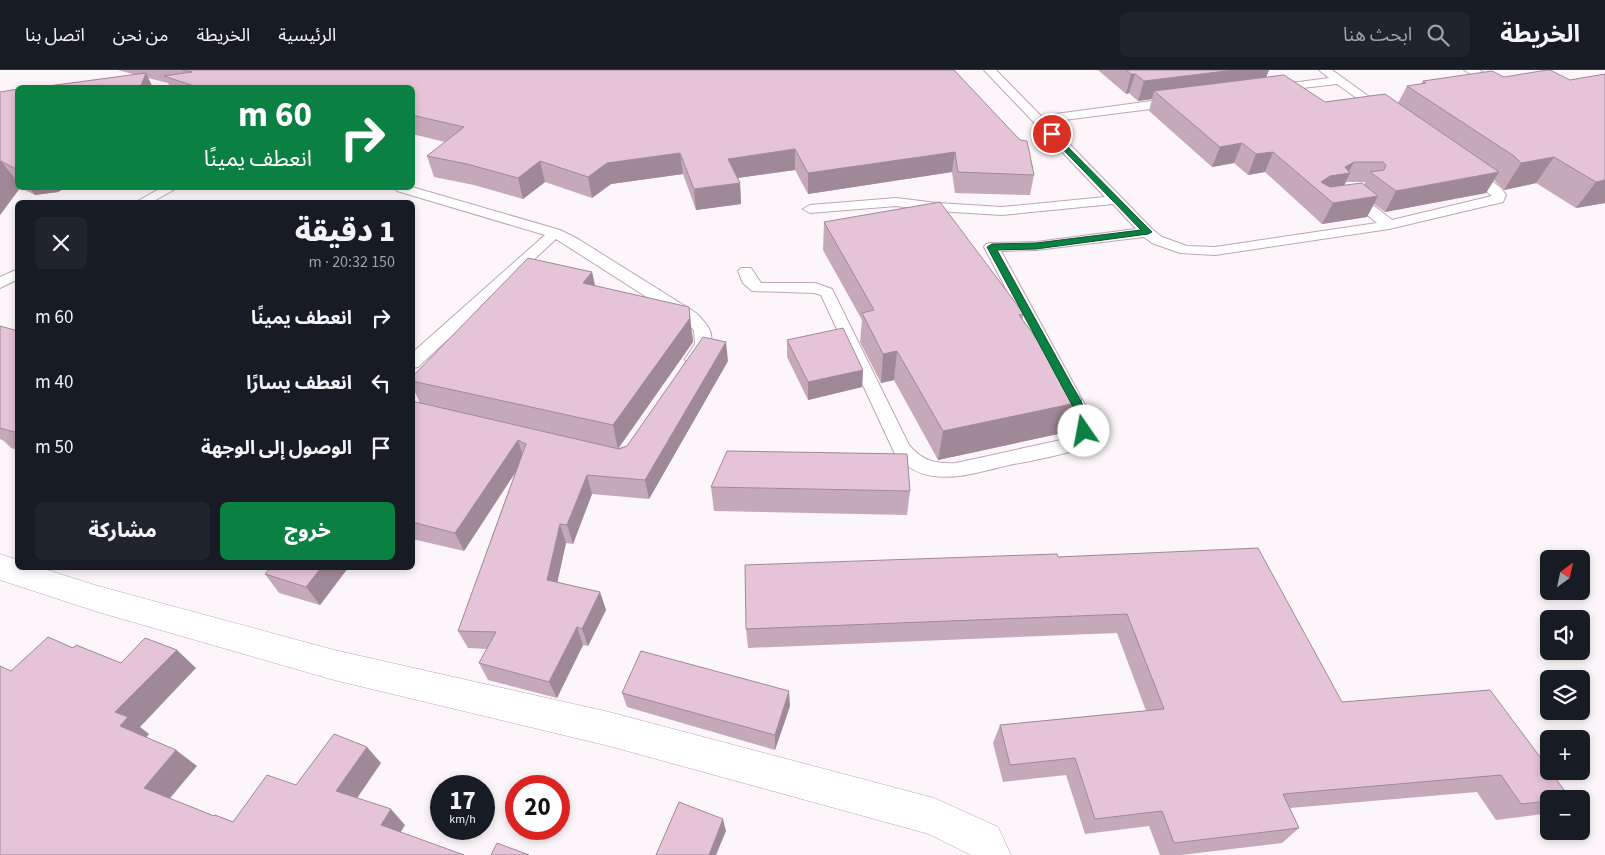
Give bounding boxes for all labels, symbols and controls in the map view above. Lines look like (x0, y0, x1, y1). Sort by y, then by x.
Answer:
search box (1120, 12, 1470, 57)
text: الخريطة (1500, 17, 1580, 52)
icon: search (1424, 21, 1452, 49)
text: ابحث هنا (1343, 22, 1412, 49)
text: اتصل بنا (25, 23, 85, 48)
text: من نحن (113, 23, 168, 48)
text: الخريطة (196, 23, 250, 48)
text: الرئيسية (278, 23, 336, 48)
text: 60 m (238, 90, 312, 140)
icon: right (330, 105, 395, 170)
pin (1031, 113, 1073, 155)
icon: arrive (1038, 120, 1066, 148)
text: انعطف يمينًا (204, 143, 312, 175)
text: 1 دقيقة (295, 210, 395, 253)
button: close (35, 217, 87, 269)
text: 150 m · 20:32 (308, 251, 395, 273)
text: 60 m (35, 304, 73, 331)
icon: right (367, 304, 395, 332)
text: انعطف يمينًا (251, 305, 352, 332)
text: 40 m (35, 369, 73, 396)
icon: left (367, 369, 395, 397)
text: انعطف يسارًا (246, 370, 352, 397)
position arrow (1057, 404, 1109, 456)
text: 50 m (35, 434, 73, 461)
icon: arrive (367, 434, 395, 462)
text: الوصول إلى الوجهة (201, 435, 352, 462)
button: مشاركة (35, 502, 210, 560)
button: خروج (220, 502, 395, 560)
north arrow (1540, 550, 1590, 600)
map controls (1540, 550, 1590, 840)
button: sound (1540, 610, 1590, 660)
button: layers (1540, 670, 1590, 720)
button: + (1540, 730, 1590, 780)
speed limit sign: 20 (505, 775, 570, 840)
text: 17 (449, 783, 476, 819)
button: − (1540, 790, 1590, 840)
text: km/h (449, 811, 476, 828)

